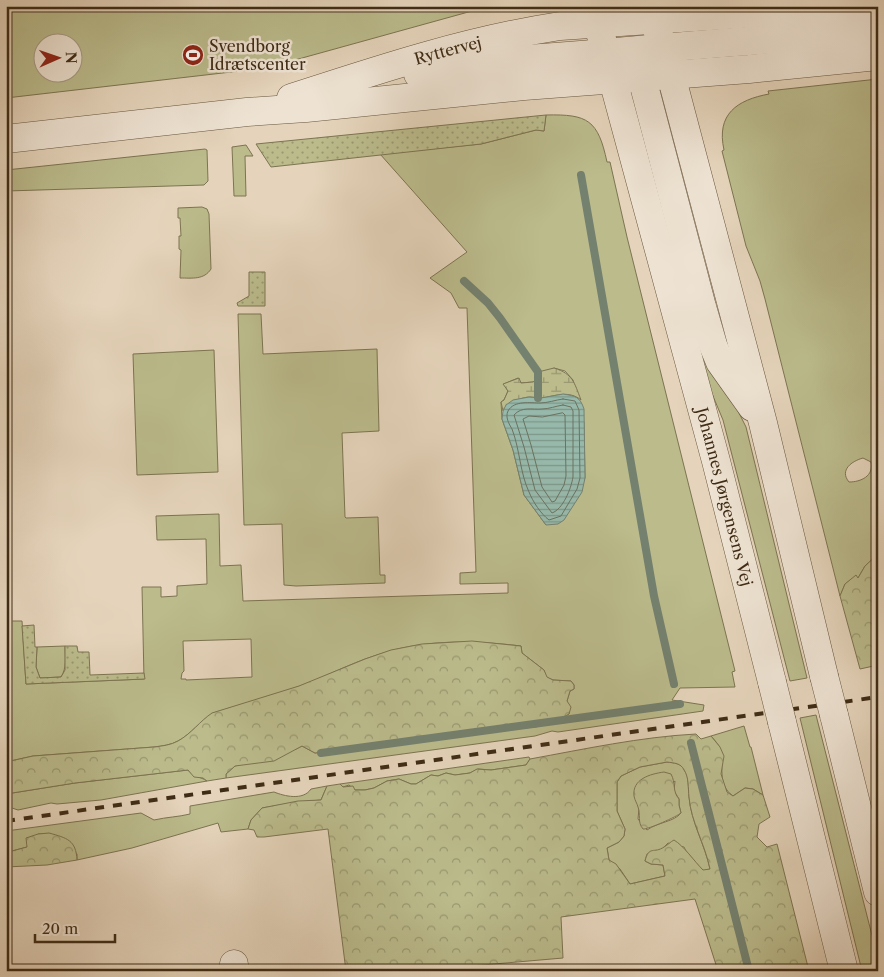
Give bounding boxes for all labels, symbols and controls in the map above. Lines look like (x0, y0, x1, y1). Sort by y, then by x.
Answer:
north arrow (32, 32, 82, 82)
street label: Ryttervej (412, 32, 483, 69)
place label: Svendborg Idrætscenter (209, 36, 306, 74)
sports icon: Svendborg Idrætscenter (181, 43, 205, 67)
text: N (62, 51, 80, 64)
street label: Johannes Jørgensens Vej (691, 402, 757, 588)
scale bar (35, 912, 115, 944)
text: 20 m (42, 919, 78, 938)

